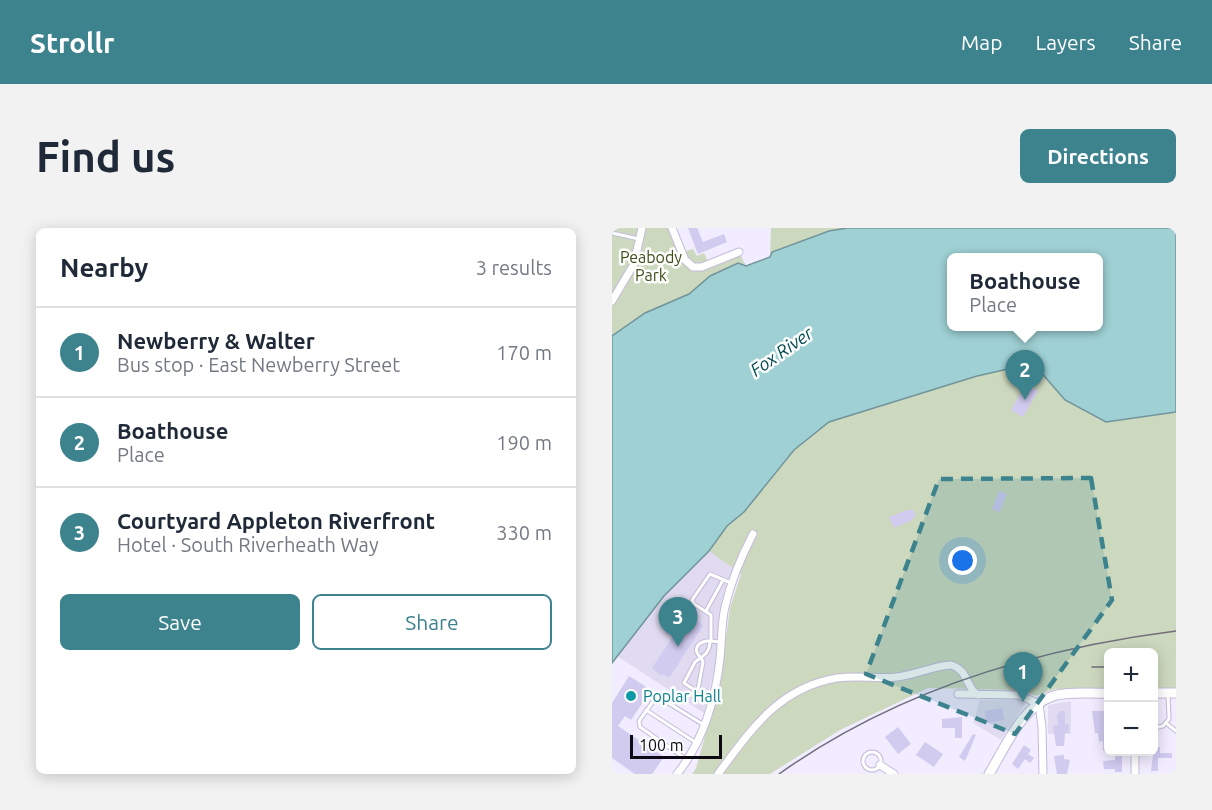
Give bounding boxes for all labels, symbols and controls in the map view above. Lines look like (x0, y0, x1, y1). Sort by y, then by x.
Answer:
text: Strollr (30, 27, 115, 58)
text: Map (961, 30, 1002, 54)
text: Layers (1035, 30, 1096, 54)
text: Share (1129, 30, 1182, 54)
button: Directions (1020, 129, 1176, 183)
text: Find us (36, 133, 175, 180)
park label: Peabody Park (620, 248, 682, 284)
text: Nearby (60, 253, 148, 282)
popup (947, 253, 1103, 331)
text: 3 results (476, 256, 552, 279)
text: Boathouse (969, 268, 1081, 293)
text: Place (969, 293, 1017, 316)
water label: Fox River (746, 322, 817, 380)
text: Newberry & Walter (117, 328, 315, 353)
text: 1 (74, 341, 85, 364)
text: 170 m (496, 341, 552, 364)
pin: 2 (1006, 350, 1044, 400)
text: Bus stop · East Newberry Street (117, 353, 400, 376)
text: Boathouse (117, 418, 228, 443)
text: 2 (74, 431, 85, 454)
text: 190 m (496, 431, 552, 454)
text: Place (117, 443, 165, 466)
text: Courtyard Appleton Riverfront (117, 508, 435, 533)
text: 3 (74, 521, 85, 544)
text: 330 m (496, 521, 552, 544)
text: Hotel · South Riverheath Way (117, 533, 379, 556)
your location (948, 546, 977, 575)
button: Save (60, 594, 300, 650)
button: Share (312, 594, 552, 650)
pin: 3 (658, 598, 698, 647)
map controls (1104, 648, 1158, 756)
button: + (1104, 648, 1158, 702)
pin: 1 (1004, 652, 1042, 702)
place label: Poplar Hall (643, 687, 721, 705)
marker: Poplar Hall (624, 689, 638, 703)
button: − (1104, 702, 1158, 756)
scale bar (630, 732, 722, 760)
text: 100 m (639, 736, 684, 754)

